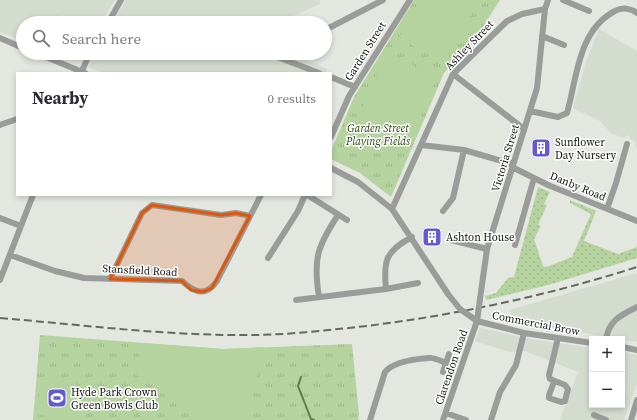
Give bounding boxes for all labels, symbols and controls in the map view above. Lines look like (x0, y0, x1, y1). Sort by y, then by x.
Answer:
search box (16, 16, 332, 60)
street label: Ashley Street (442, 17, 497, 74)
street label: Garden Street (341, 18, 390, 84)
icon: search (30, 27, 52, 49)
text: Search here (62, 28, 141, 49)
text: Nearby (32, 86, 88, 110)
text: 0 results (268, 90, 316, 107)
park label: Garden Street Playing Fields (345, 121, 410, 149)
street label: Victoria Street (488, 122, 523, 194)
place label: Sunflower Day Nursery (555, 135, 616, 163)
building icon: Sunflower Day Nursery (530, 137, 552, 159)
street label: Danby Road (547, 168, 609, 205)
building icon: Ashton House (421, 226, 443, 248)
place label: Ashton House (446, 230, 515, 245)
street label: Stansfield Road (102, 261, 179, 280)
street label: Commercial Brow (491, 308, 582, 339)
street label: Clarendon Road (432, 327, 472, 407)
map controls (589, 336, 625, 408)
button: + (589, 336, 625, 372)
button: − (589, 372, 625, 408)
place label: Hyde Park Crown Green Bowls Club (71, 385, 158, 413)
sports icon: Hyde Park Crown Green Bowls Club (46, 387, 68, 409)

